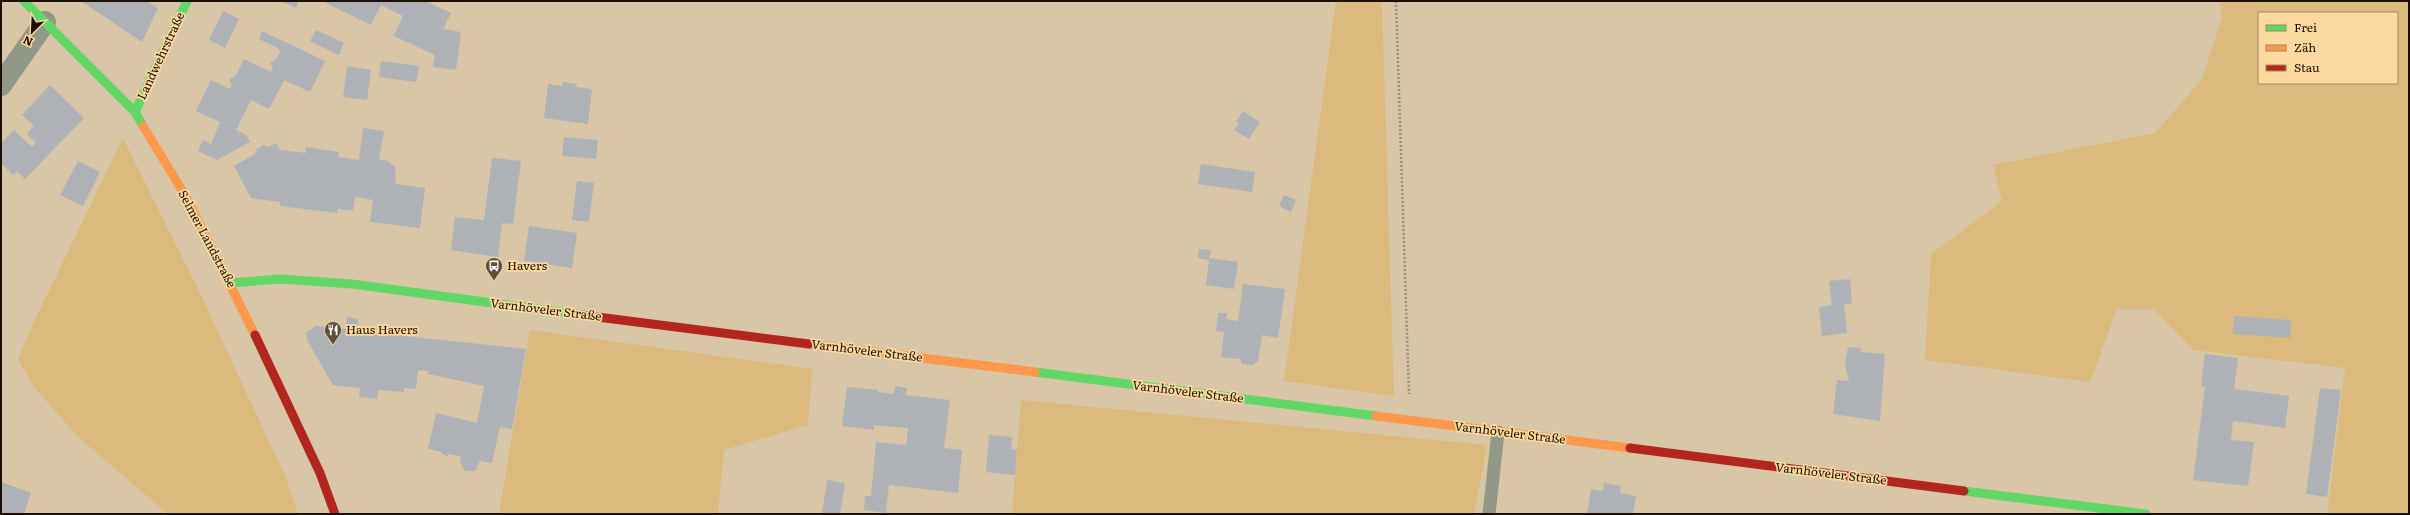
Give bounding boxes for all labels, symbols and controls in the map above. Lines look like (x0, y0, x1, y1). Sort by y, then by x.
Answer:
street label: Landwehrstraße (132, 9, 188, 102)
north arrow (12, 12, 52, 52)
legend (2258, 12, 2398, 84)
text: Frei (2294, 18, 2317, 36)
text: N (20, 33, 35, 51)
text: Zäh (2294, 38, 2316, 56)
text: Stau (2294, 58, 2320, 76)
street label: Selmer Landstraße (174, 186, 241, 291)
bus stop icon: Havers (484, 256, 504, 281)
place label: Havers (507, 256, 548, 274)
street label: Varnhöveler Straße (490, 293, 603, 325)
restaurant icon: Haus Havers (323, 320, 343, 345)
place label: Haus Havers (346, 320, 418, 338)
street label: Varnhöveler Straße (811, 334, 924, 366)
street label: Varnhöveler Straße (1132, 375, 1245, 407)
street label: Varnhöveler Straße (1454, 416, 1567, 448)
street label: Varnhöveler Straße (1775, 457, 1888, 489)

